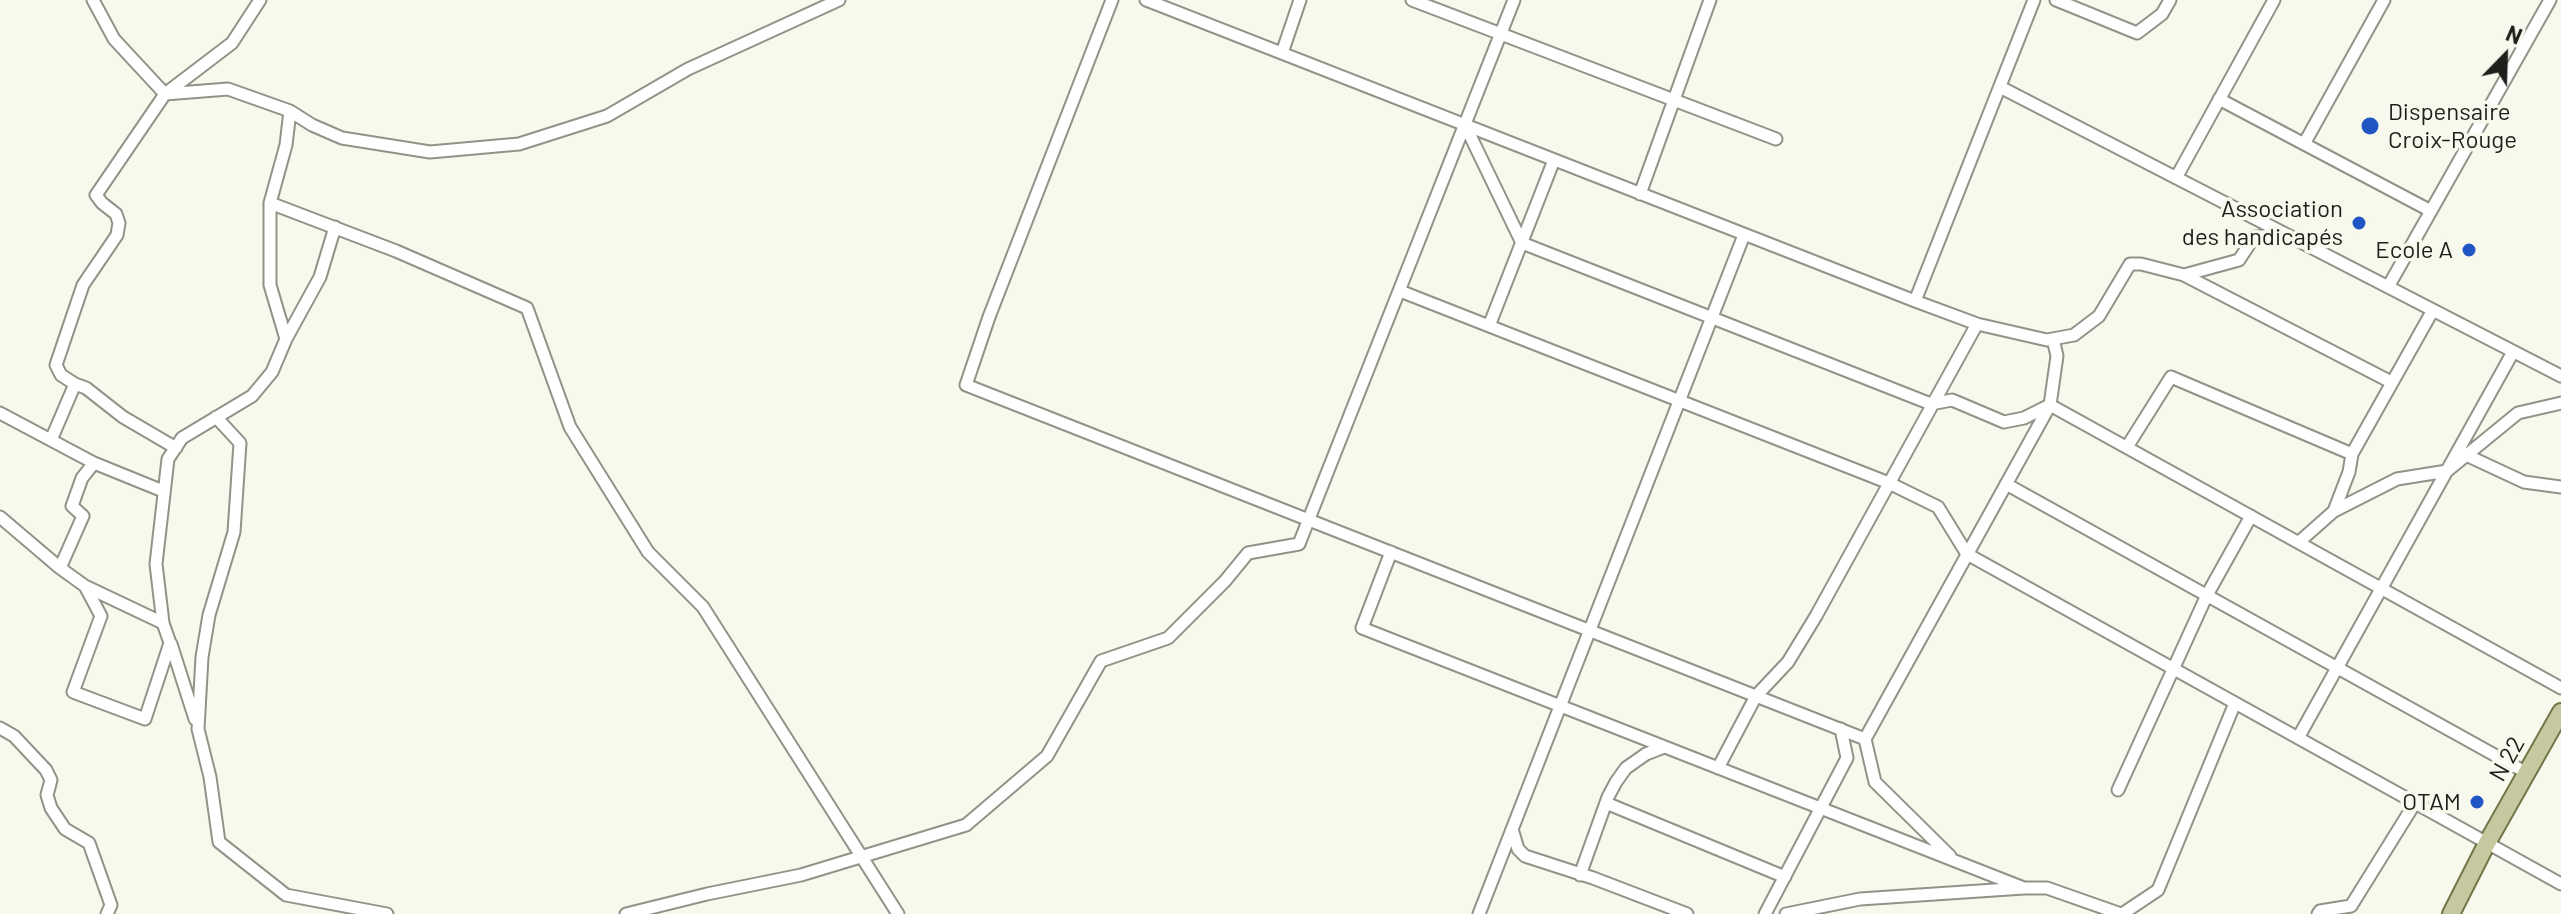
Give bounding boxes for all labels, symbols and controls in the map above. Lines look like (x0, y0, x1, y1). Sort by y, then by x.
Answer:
north arrow (2465, 16, 2545, 96)
text: N (2503, 19, 2526, 49)
place label: Dispensaire Croix-Rouge (2388, 98, 2517, 154)
marker: Dispensaire Croix-Rouge (2359, 115, 2381, 137)
place label: Association des handicapés (2182, 195, 2343, 251)
marker: Association des handicapés (2350, 214, 2368, 232)
place label: Ecole A (2375, 236, 2453, 264)
marker: Ecole A (2460, 241, 2478, 259)
street label: N 22 (2483, 732, 2531, 786)
place label: OTAM (2402, 788, 2461, 816)
marker: OTAM (2468, 793, 2486, 811)

